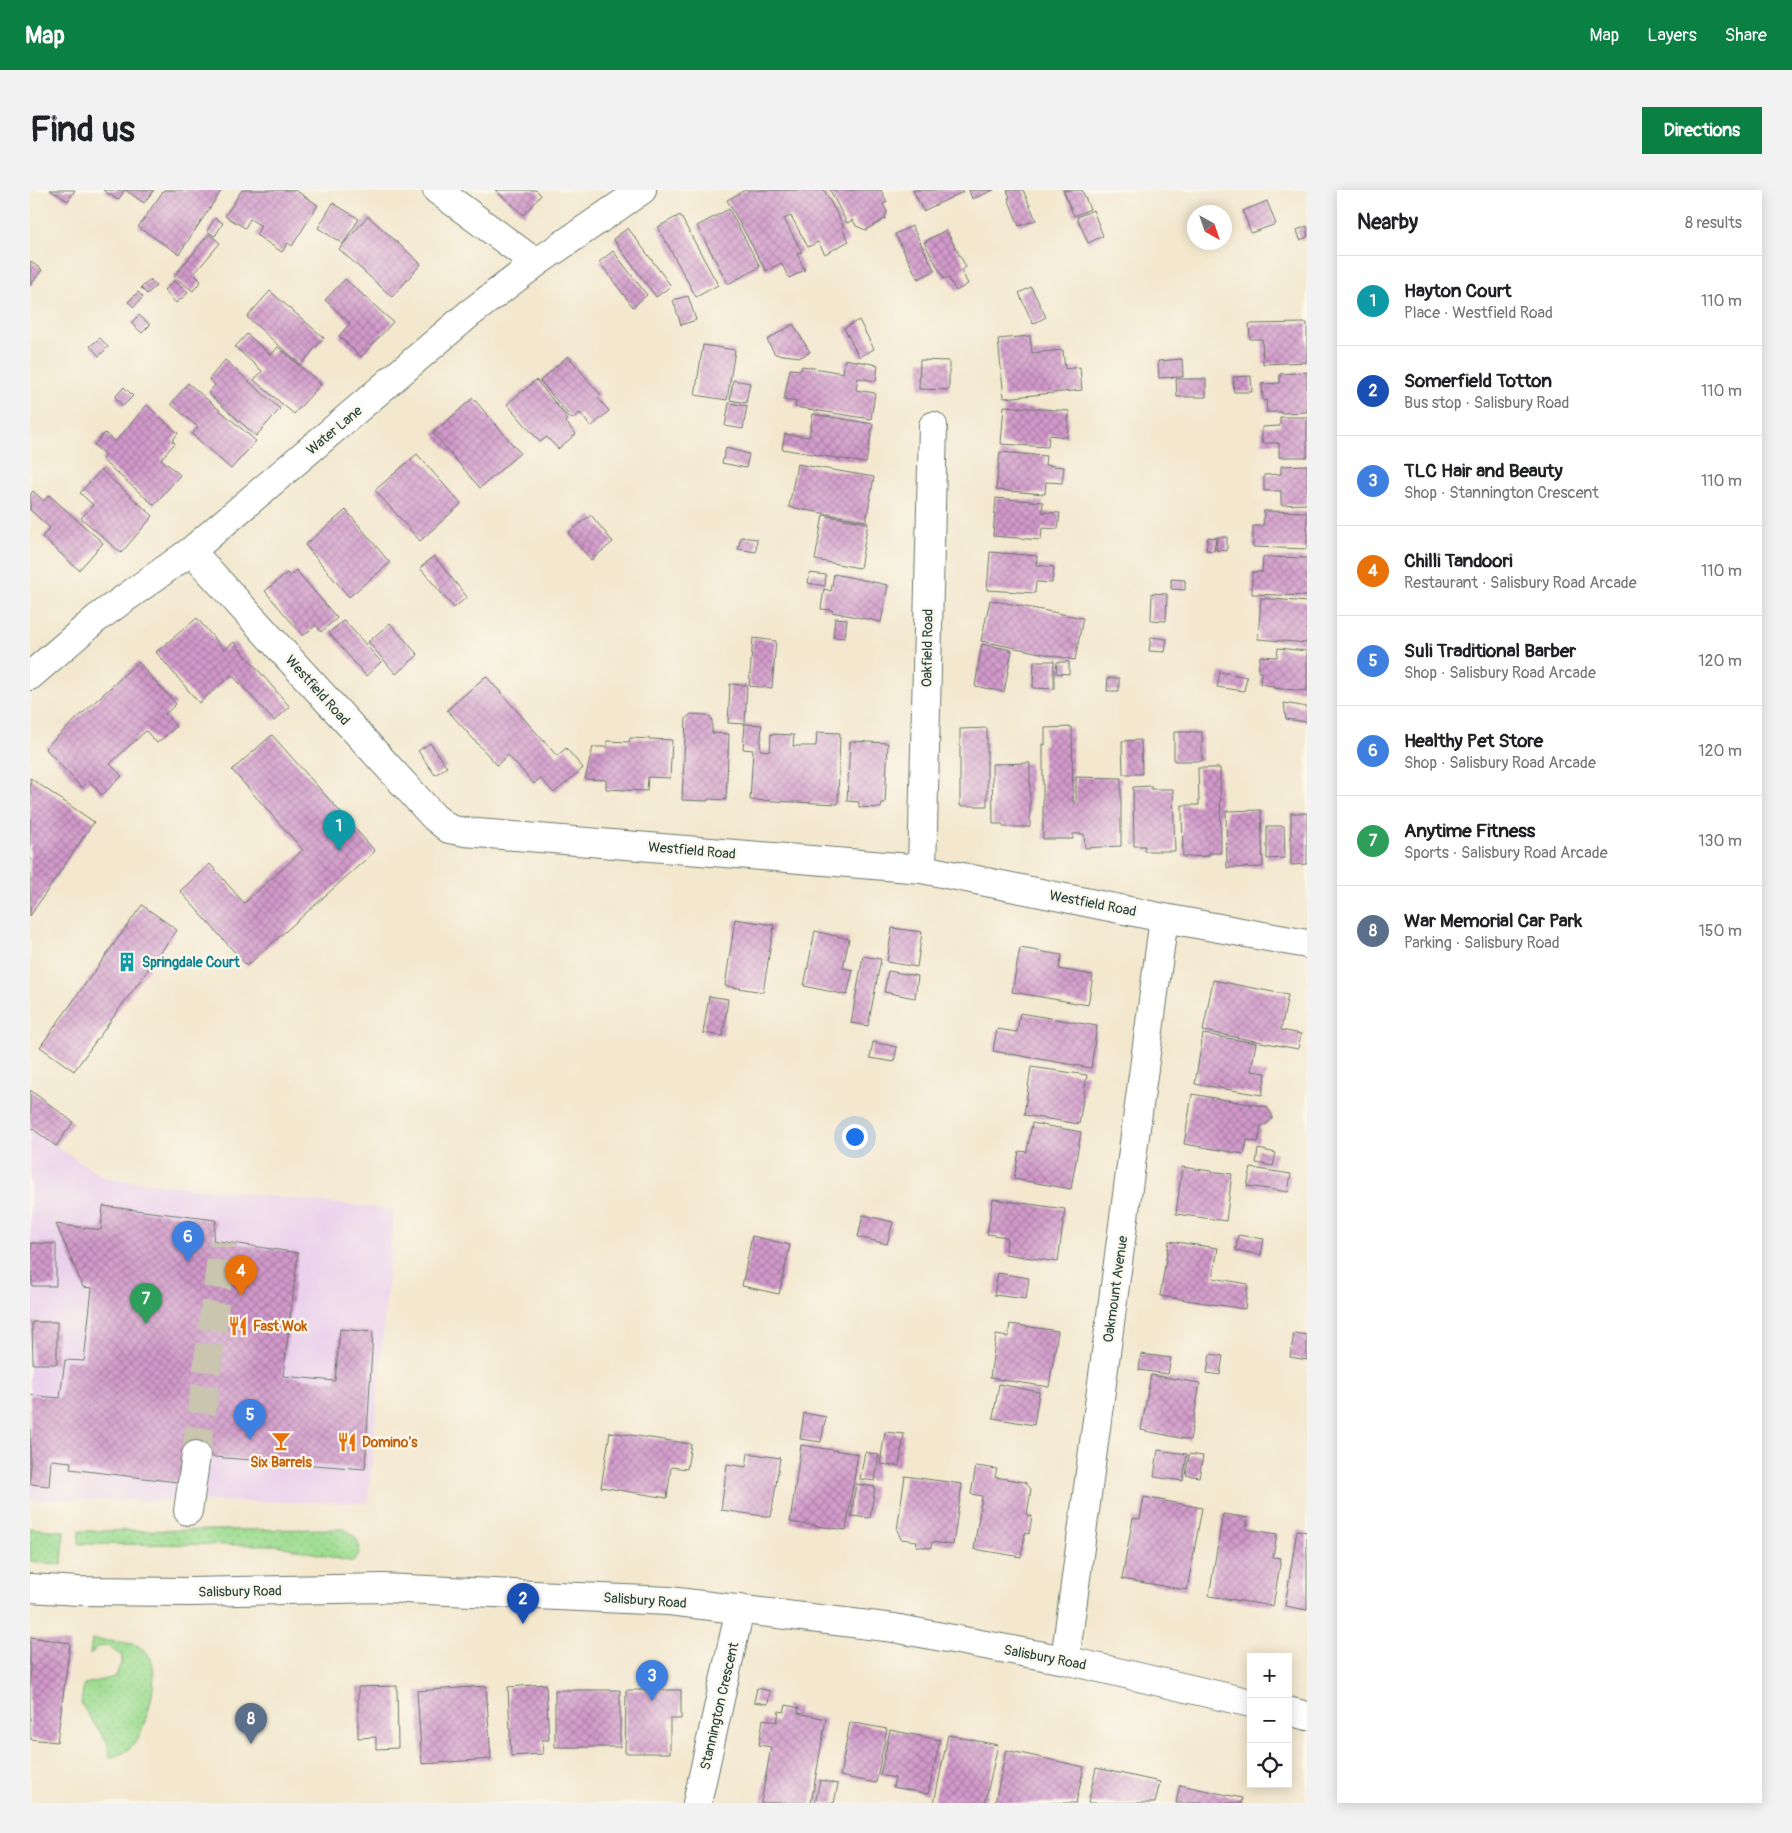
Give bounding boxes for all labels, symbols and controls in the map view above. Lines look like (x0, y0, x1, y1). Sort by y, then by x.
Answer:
text: Map (25, 21, 65, 50)
text: Map (1590, 24, 1619, 47)
text: Layers (1647, 24, 1697, 47)
text: Share (1725, 24, 1767, 47)
button: Directions (1642, 107, 1762, 154)
text: Find us (30, 108, 135, 152)
north arrow (1187, 205, 1232, 250)
text: Nearby (1357, 209, 1418, 236)
text: 8 results (1685, 213, 1742, 233)
text: Hayton Court (1404, 279, 1511, 303)
text: 1 (1370, 291, 1376, 311)
text: 110 m (1701, 291, 1742, 311)
text: Place · Westfield Road (1404, 303, 1553, 323)
text: Somerfield Totton (1404, 369, 1552, 393)
text: 2 (1369, 381, 1377, 401)
text: 110 m (1701, 381, 1742, 401)
text: Bus stop · Salisbury Road (1404, 393, 1569, 413)
street label: Water Lane (303, 402, 366, 459)
text: TLC Hair and Beauty (1404, 459, 1563, 483)
text: 3 (1369, 471, 1377, 491)
text: 110 m (1701, 471, 1742, 491)
text: Shop · Stannington Crescent (1404, 483, 1599, 503)
text: Chilli Tandoori (1404, 549, 1513, 573)
text: 4 (1368, 561, 1378, 581)
text: 110 m (1701, 561, 1742, 581)
text: Restaurant · Salisbury Road Arcade (1404, 573, 1637, 593)
street label: Oakfield Road (918, 608, 937, 687)
text: Suli Traditional Barber (1404, 639, 1576, 663)
text: 5 (1369, 651, 1377, 671)
text: 120 m (1698, 651, 1742, 671)
street label: Westfield Road (282, 652, 353, 729)
text: Shop · Salisbury Road Arcade (1404, 663, 1596, 683)
text: Healthy Pet Store (1404, 729, 1543, 753)
text: 6 (1368, 741, 1378, 761)
text: 120 m (1698, 741, 1742, 761)
text: Shop · Salisbury Road Arcade (1404, 753, 1596, 773)
pin: 1 (323, 810, 355, 851)
text: Anytime Fitness (1404, 819, 1535, 843)
text: 7 (1369, 831, 1377, 851)
text: 130 m (1698, 831, 1742, 851)
street label: Westfield Road (647, 838, 737, 863)
text: Sports · Salisbury Road Arcade (1404, 843, 1608, 863)
street label: Westfield Road (1048, 887, 1138, 920)
text: War Memorial Car Park (1404, 909, 1582, 933)
text: 8 (1369, 921, 1377, 941)
text: 150 m (1698, 921, 1742, 941)
text: Parking · Salisbury Road (1404, 933, 1560, 953)
building icon: Springdale Court (116, 951, 138, 973)
place label: Springdale Court (142, 954, 240, 971)
your location (842, 1124, 868, 1150)
pin: 6 (172, 1221, 204, 1262)
street label: Oakmount Avenue (1100, 1234, 1131, 1344)
pin: 4 (225, 1255, 257, 1296)
pin: 7 (130, 1283, 162, 1324)
restaurant icon: Fast Wok (227, 1315, 249, 1337)
place label: Fast Wok (253, 1318, 308, 1335)
pin: 5 (234, 1399, 266, 1440)
bar icon: Six Barrels (270, 1430, 292, 1452)
restaurant icon: Domino's (336, 1431, 358, 1453)
place label: Domino's (362, 1434, 418, 1451)
place label: Six Barrels (250, 1454, 312, 1471)
street label: Salisbury Road (198, 1582, 282, 1601)
pin: 2 (507, 1583, 539, 1624)
street label: Salisbury Road (603, 1589, 687, 1612)
street label: Stannington Crescent (697, 1640, 743, 1772)
street label: Salisbury Road (1002, 1641, 1088, 1674)
map controls (1247, 1653, 1292, 1788)
button: + (1247, 1653, 1292, 1698)
pin: 3 (636, 1660, 668, 1701)
button: − (1247, 1698, 1292, 1743)
pin: 8 (235, 1703, 267, 1744)
button: locate (1247, 1743, 1292, 1788)

